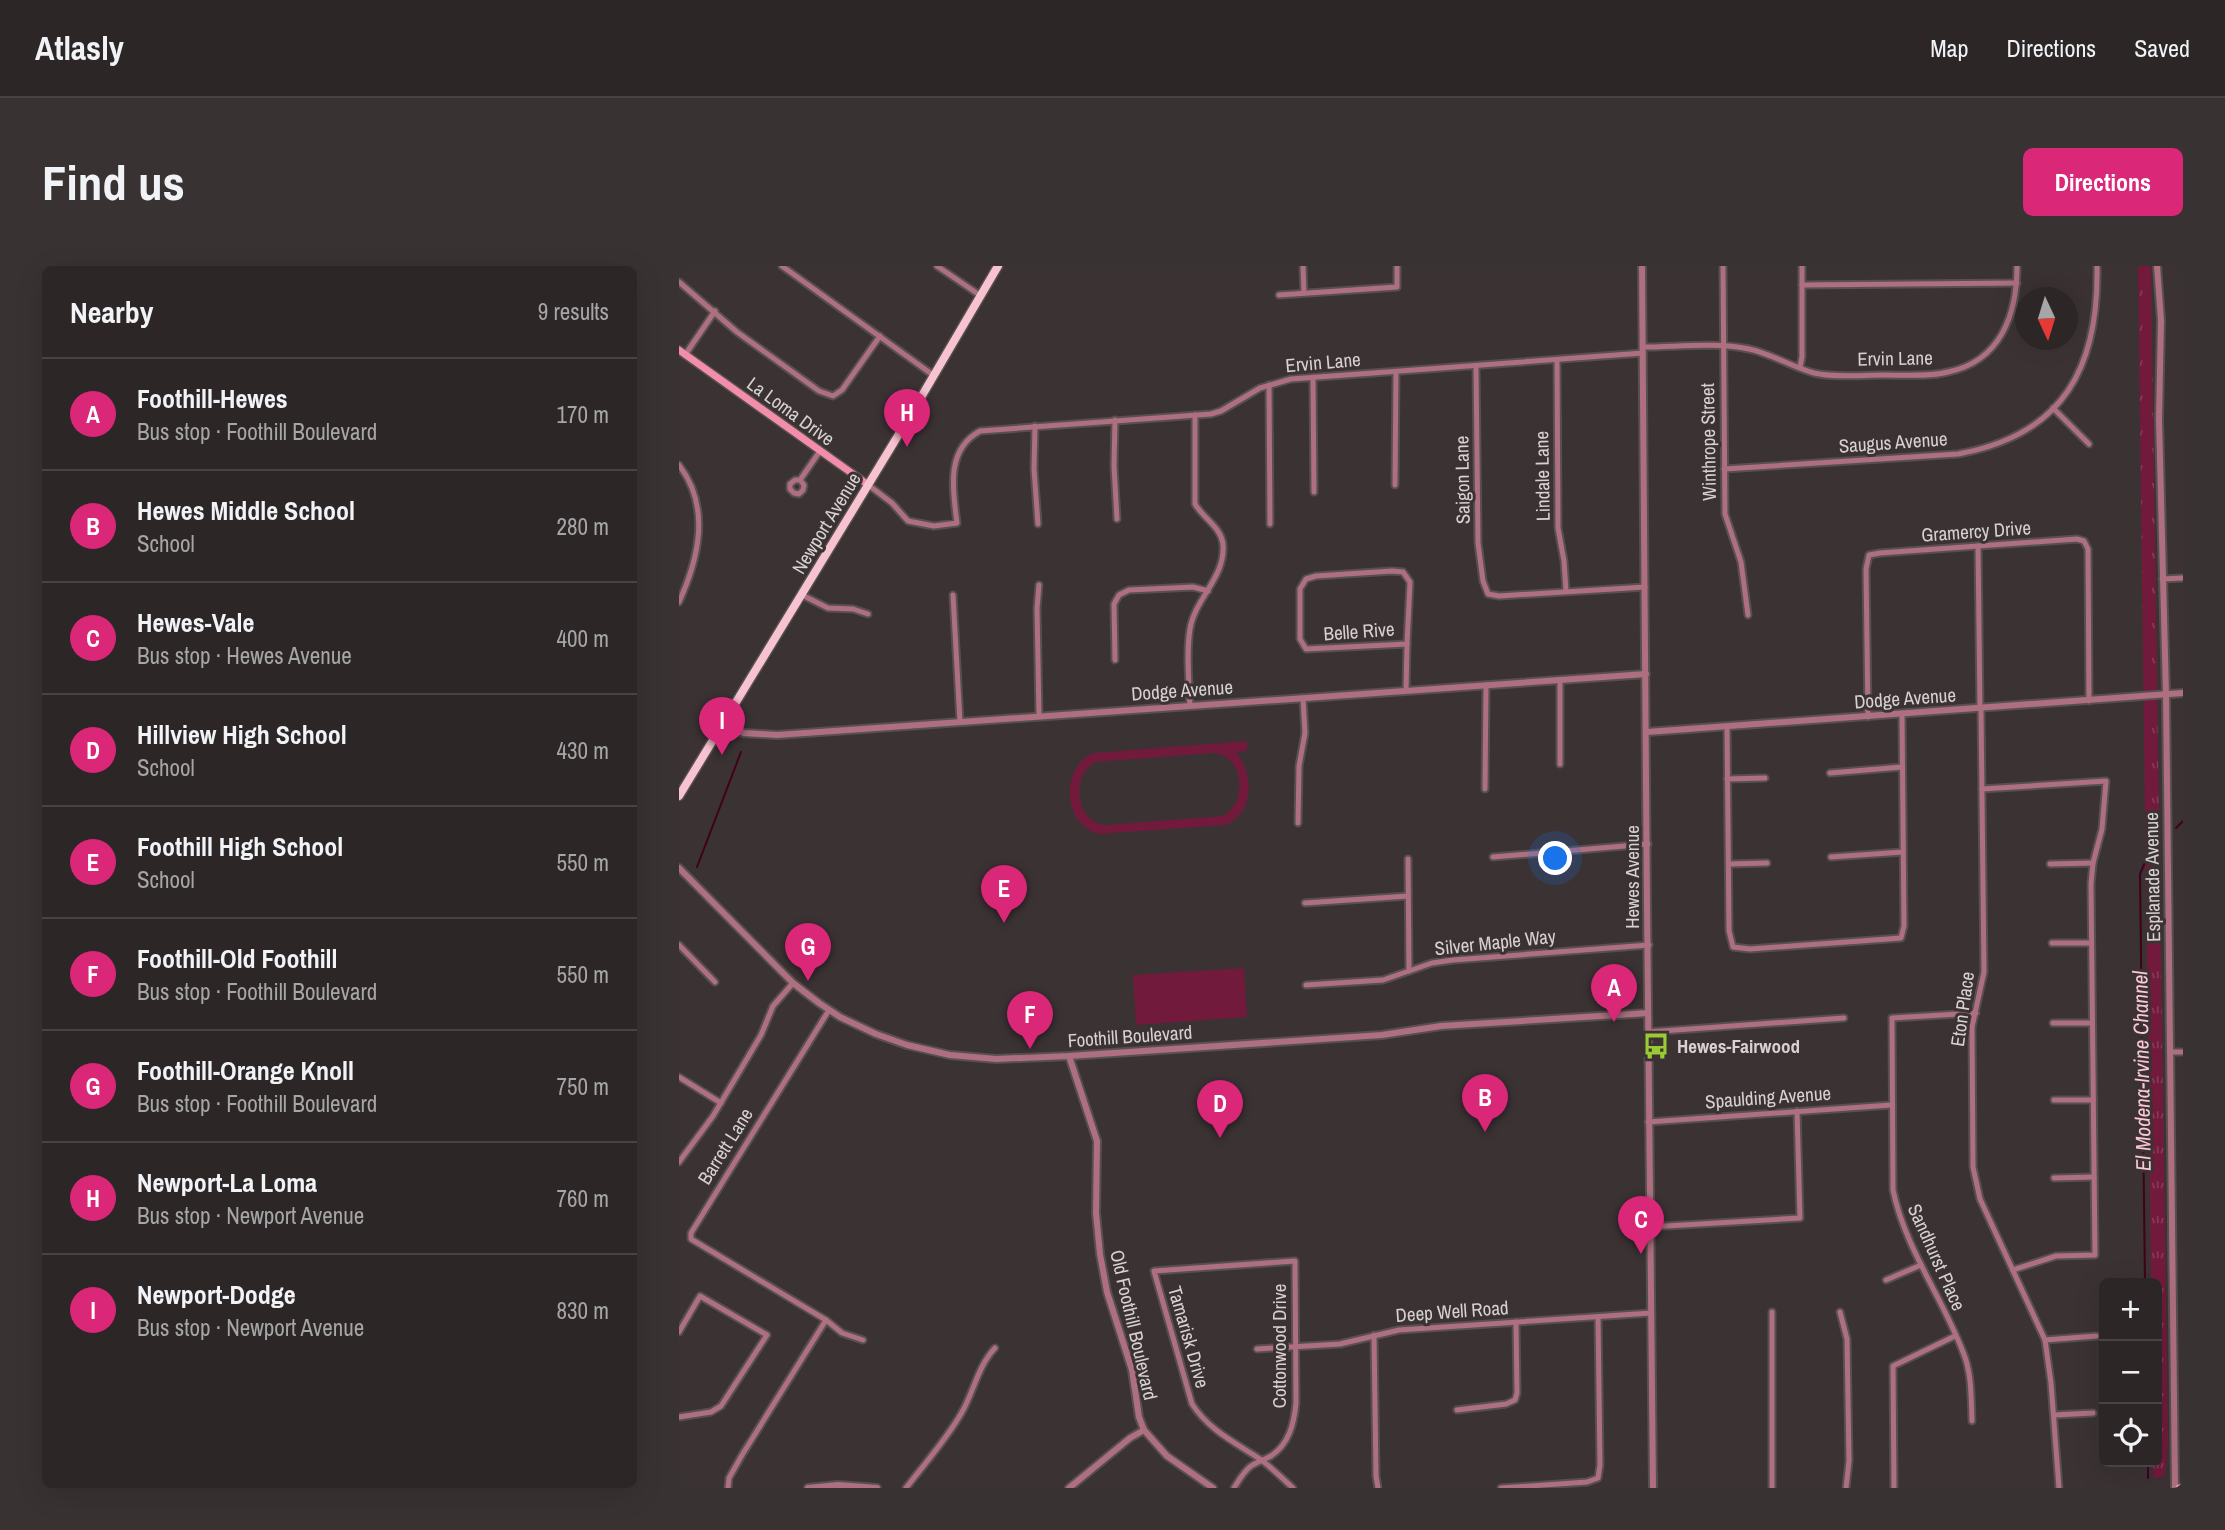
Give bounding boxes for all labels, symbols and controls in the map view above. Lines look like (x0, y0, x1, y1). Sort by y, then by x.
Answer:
text: Atlasly (35, 26, 124, 70)
text: Map (1930, 32, 1968, 64)
text: Directions (2006, 32, 2096, 64)
text: Saved (2134, 32, 2190, 64)
button: Directions (2023, 148, 2183, 216)
text: Find us (42, 149, 185, 215)
north arrow (2015, 287, 2078, 350)
text: Nearby (70, 292, 153, 332)
text: 9 results (538, 296, 609, 327)
street label: Ervin Lane (1857, 344, 1933, 372)
street label: Ervin Lane (1284, 346, 1362, 378)
street label: La Loma Drive (742, 370, 840, 452)
text: Foothill-Hewes (137, 381, 288, 416)
street label: Winthrope Street (1694, 382, 1722, 501)
pin: H (884, 389, 930, 447)
text: A (86, 399, 100, 430)
text: 170 m (557, 399, 609, 430)
text: Bus stop · Foothill Boulevard (137, 416, 377, 447)
street label: Saugus Avenue (1838, 425, 1948, 459)
street label: Lindale Lane (1528, 431, 1556, 521)
street label: Saigon Lane (1448, 436, 1476, 524)
street label: Newport Avenue (785, 467, 867, 579)
text: Hewes Middle School (137, 493, 355, 528)
text: B (86, 511, 100, 542)
text: 280 m (557, 511, 609, 542)
street label: Gramercy Drive (1920, 514, 2032, 548)
text: School (137, 528, 195, 559)
text: Hewes-Vale (137, 605, 254, 640)
street label: Belle Rive (1323, 616, 1395, 646)
text: C (86, 623, 100, 654)
text: 400 m (557, 623, 609, 654)
text: Bus stop · Hewes Avenue (137, 640, 352, 671)
street label: Dodge Avenue (1130, 673, 1234, 707)
street label: Dodge Avenue (1853, 681, 1957, 715)
pin: I (699, 697, 745, 755)
text: Hillview High School (137, 717, 347, 752)
text: D (86, 735, 100, 766)
text: 430 m (557, 735, 609, 766)
text: School (137, 752, 195, 783)
street label: Esplanade Avenue (2138, 812, 2166, 942)
street label: Hewes Avenue (1619, 825, 1645, 929)
text: Foothill High School (137, 829, 343, 864)
your location (1538, 841, 1572, 875)
text: E (87, 847, 99, 878)
text: 550 m (557, 847, 609, 878)
text: School (137, 864, 195, 895)
pin: E (981, 865, 1027, 923)
pin: G (785, 923, 831, 981)
street label: Silver Maple Way (1433, 923, 1557, 961)
text: Foothill-Old Foothill (137, 941, 337, 976)
text: F (87, 959, 99, 990)
text: 550 m (557, 959, 609, 990)
pin: A (1591, 964, 1637, 1022)
street label: Eton Place (1944, 970, 1980, 1048)
water label: El Modena-Irvine Channel (2125, 970, 2158, 1171)
text: Bus stop · Foothill Boulevard (137, 976, 377, 1007)
pin: F (1007, 991, 1053, 1049)
street label: Foothill Boulevard (1067, 1019, 1193, 1053)
bus stop icon: Hewes-Fairwood (1641, 1031, 1671, 1061)
place label: Hewes-Fairwood (1677, 1033, 1800, 1059)
text: Foothill-Orange Knoll (137, 1053, 354, 1088)
text: G (86, 1071, 100, 1102)
text: 750 m (557, 1071, 609, 1102)
pin: B (1462, 1074, 1508, 1132)
pin: D (1197, 1080, 1243, 1138)
street label: Spaulding Avenue (1704, 1080, 1832, 1114)
text: Bus stop · Foothill Boulevard (137, 1088, 377, 1119)
street label: Barrett Lane (691, 1103, 759, 1189)
text: Newport-La Loma (137, 1165, 317, 1200)
text: H (86, 1183, 100, 1214)
text: 760 m (557, 1183, 609, 1214)
pin: C (1618, 1196, 1664, 1254)
street label: Sandhurst Place (1902, 1199, 1972, 1315)
text: Bus stop · Newport Avenue (137, 1200, 364, 1231)
street label: Old Foothill Boulevard (1104, 1247, 1164, 1403)
text: Newport-Dodge (137, 1277, 296, 1312)
map controls (2099, 1278, 2162, 1467)
button: + (2099, 1278, 2162, 1341)
street label: Tamarisk Drive (1162, 1283, 1216, 1391)
street label: Cottonwood Drive (1266, 1284, 1292, 1408)
street label: Deep Well Road (1395, 1294, 1509, 1328)
text: I (90, 1295, 96, 1326)
text: 830 m (557, 1295, 609, 1326)
text: Bus stop · Newport Avenue (137, 1312, 364, 1343)
button: − (2099, 1341, 2162, 1404)
button: locate (2099, 1404, 2162, 1467)

